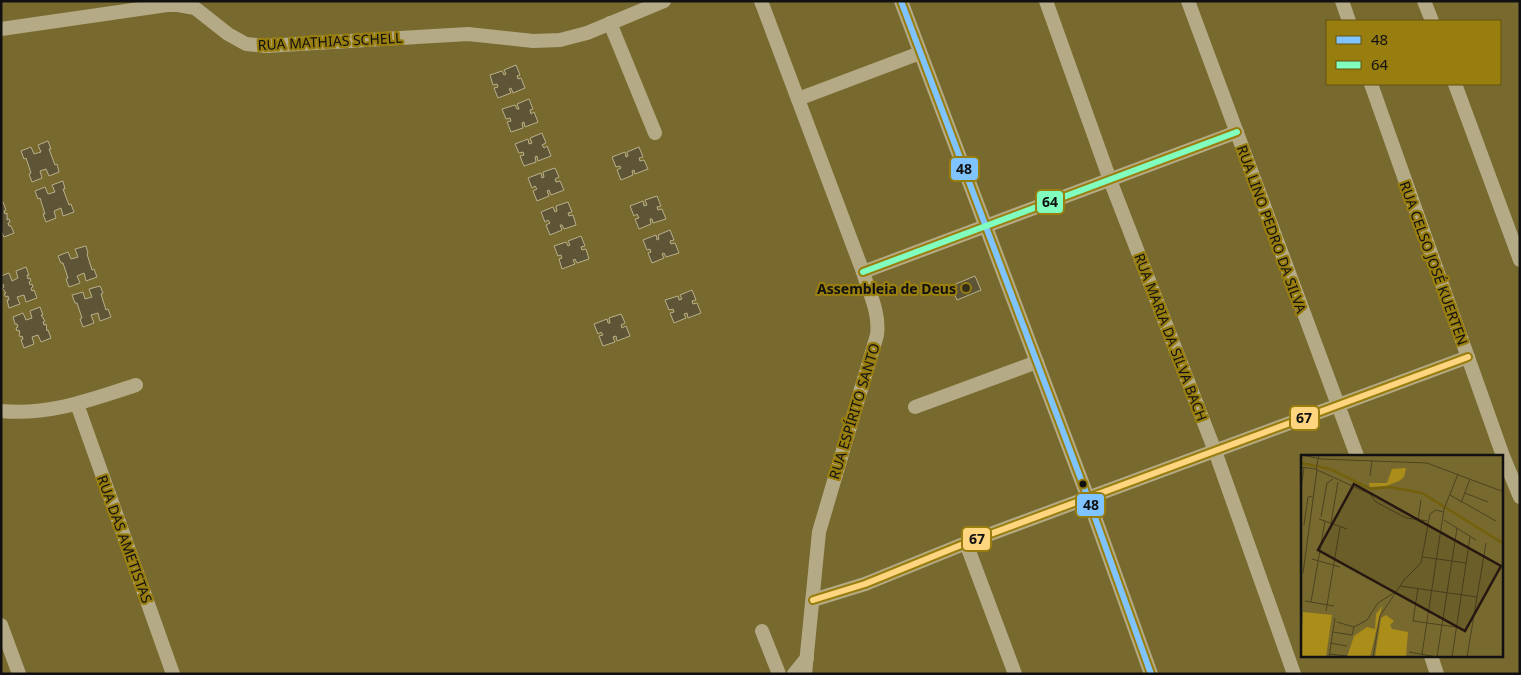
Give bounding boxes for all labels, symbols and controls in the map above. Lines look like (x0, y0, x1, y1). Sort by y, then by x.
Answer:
legend (1326, 20, 1501, 85)
street label: RUA MATHIAS SCHELL (257, 28, 403, 54)
text: 48 (1371, 29, 1388, 49)
text: 64 (1371, 54, 1389, 74)
street label: RUA LINO PEDRO DA SILVA (1233, 142, 1311, 316)
line badge: 48 (950, 157, 979, 181)
text: 48 (956, 159, 972, 178)
street label: RUA CELSO JOSÉ KUERTEN (1395, 178, 1473, 348)
line badge: 64 (1036, 190, 1064, 214)
text: 64 (1042, 192, 1058, 211)
street label: RUA MARIA DA SILVA BACH (1130, 250, 1212, 424)
place label: Assembleia de Deus (817, 279, 956, 298)
marker: Assembleia de Deus (960, 282, 972, 294)
street label: RUA ESPÍRITO SANTO (824, 341, 884, 481)
line badge: 67 (1290, 406, 1319, 430)
text: 67 (1296, 408, 1312, 427)
inset map (1301, 455, 1504, 658)
street label: RUA DAS AMETISTAS (93, 472, 157, 606)
unlabelled marker (1078, 479, 1088, 489)
line badge: 48 (1076, 493, 1105, 517)
text: 48 (1083, 495, 1099, 514)
line badge: 67 (962, 527, 991, 551)
text: 67 (969, 529, 985, 548)

